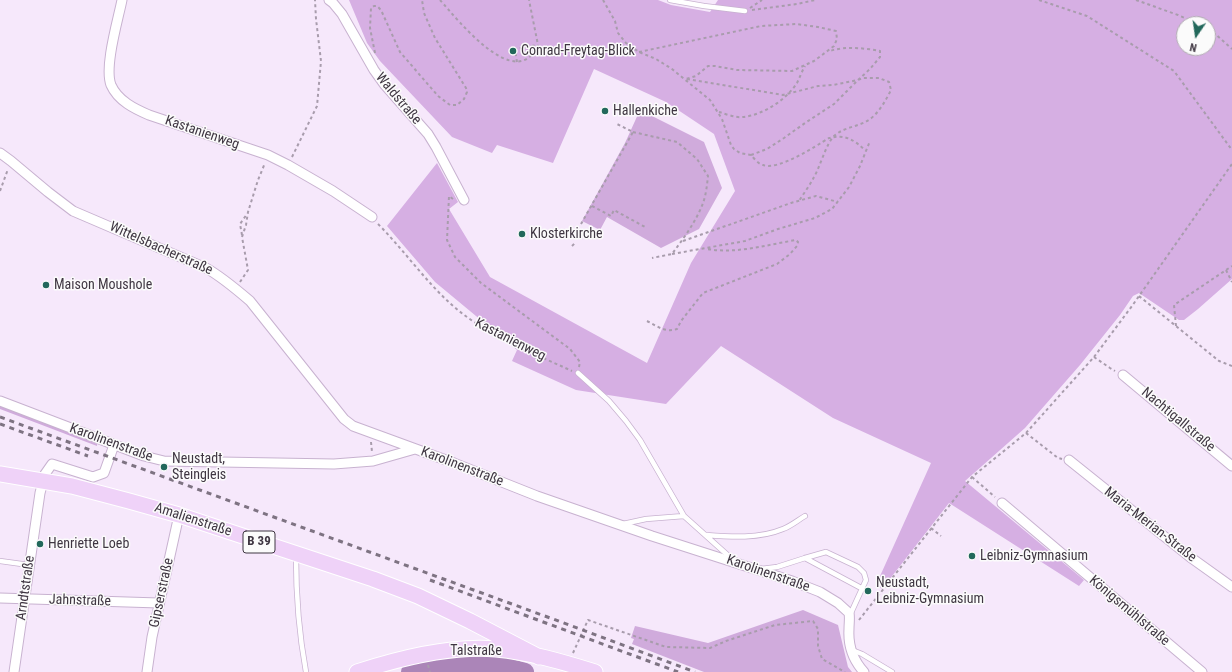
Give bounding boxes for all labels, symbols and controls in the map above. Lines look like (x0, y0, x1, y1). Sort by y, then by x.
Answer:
north arrow (1176, 16, 1216, 56)
text: N (1189, 40, 1198, 54)
place label: Conrad-Freytag-Blick (521, 43, 635, 59)
marker: Conrad-Freytag-Blick (508, 46, 518, 56)
street label: Waldstraße (372, 70, 424, 128)
place label: Hallenkiche (613, 103, 677, 119)
marker: Hallenkiche (600, 106, 610, 116)
street label: Kastanienweg (163, 112, 241, 154)
street label: Wittelsbacherstraße (107, 219, 215, 279)
place label: Klosterkirche (530, 226, 603, 242)
marker: Klosterkirche (517, 229, 527, 239)
place label: Maison Moushole (54, 277, 152, 293)
marker: Maison Moushole (41, 280, 51, 290)
street label: Kastanienweg (472, 315, 548, 365)
street label: Nachtigallstraße (1138, 384, 1218, 456)
street label: Karolinenstraße (67, 420, 155, 466)
street label: Karolinenstraße (418, 444, 506, 490)
place label: Neustadt, Steingleis (172, 451, 226, 484)
marker: Neustadt, Steingleis (159, 462, 169, 472)
street label: Maria-Merian-Straße (1101, 484, 1199, 566)
street label: Amalienstraße (152, 500, 234, 540)
road number: B 39 (243, 531, 275, 553)
place label: Henriette Loeb (48, 536, 129, 552)
marker: Henriette Loeb (35, 539, 45, 549)
place label: Leibniz-Gymnasium (980, 548, 1088, 564)
marker: Leibniz-Gymnasium (967, 551, 977, 561)
street label: Karolinenstraße (724, 552, 812, 596)
street label: Arndtstraße (13, 554, 39, 622)
street label: Gipserstraße (146, 557, 178, 629)
street label: Königsmühlstraße (1085, 572, 1173, 650)
place label: Neustadt, Leibniz-Gymnasium (876, 575, 984, 608)
marker: Neustadt, Leibniz-Gymnasium (863, 586, 873, 596)
street label: Jahnstraße (49, 592, 111, 610)
street label: Talstraße (450, 643, 502, 659)

